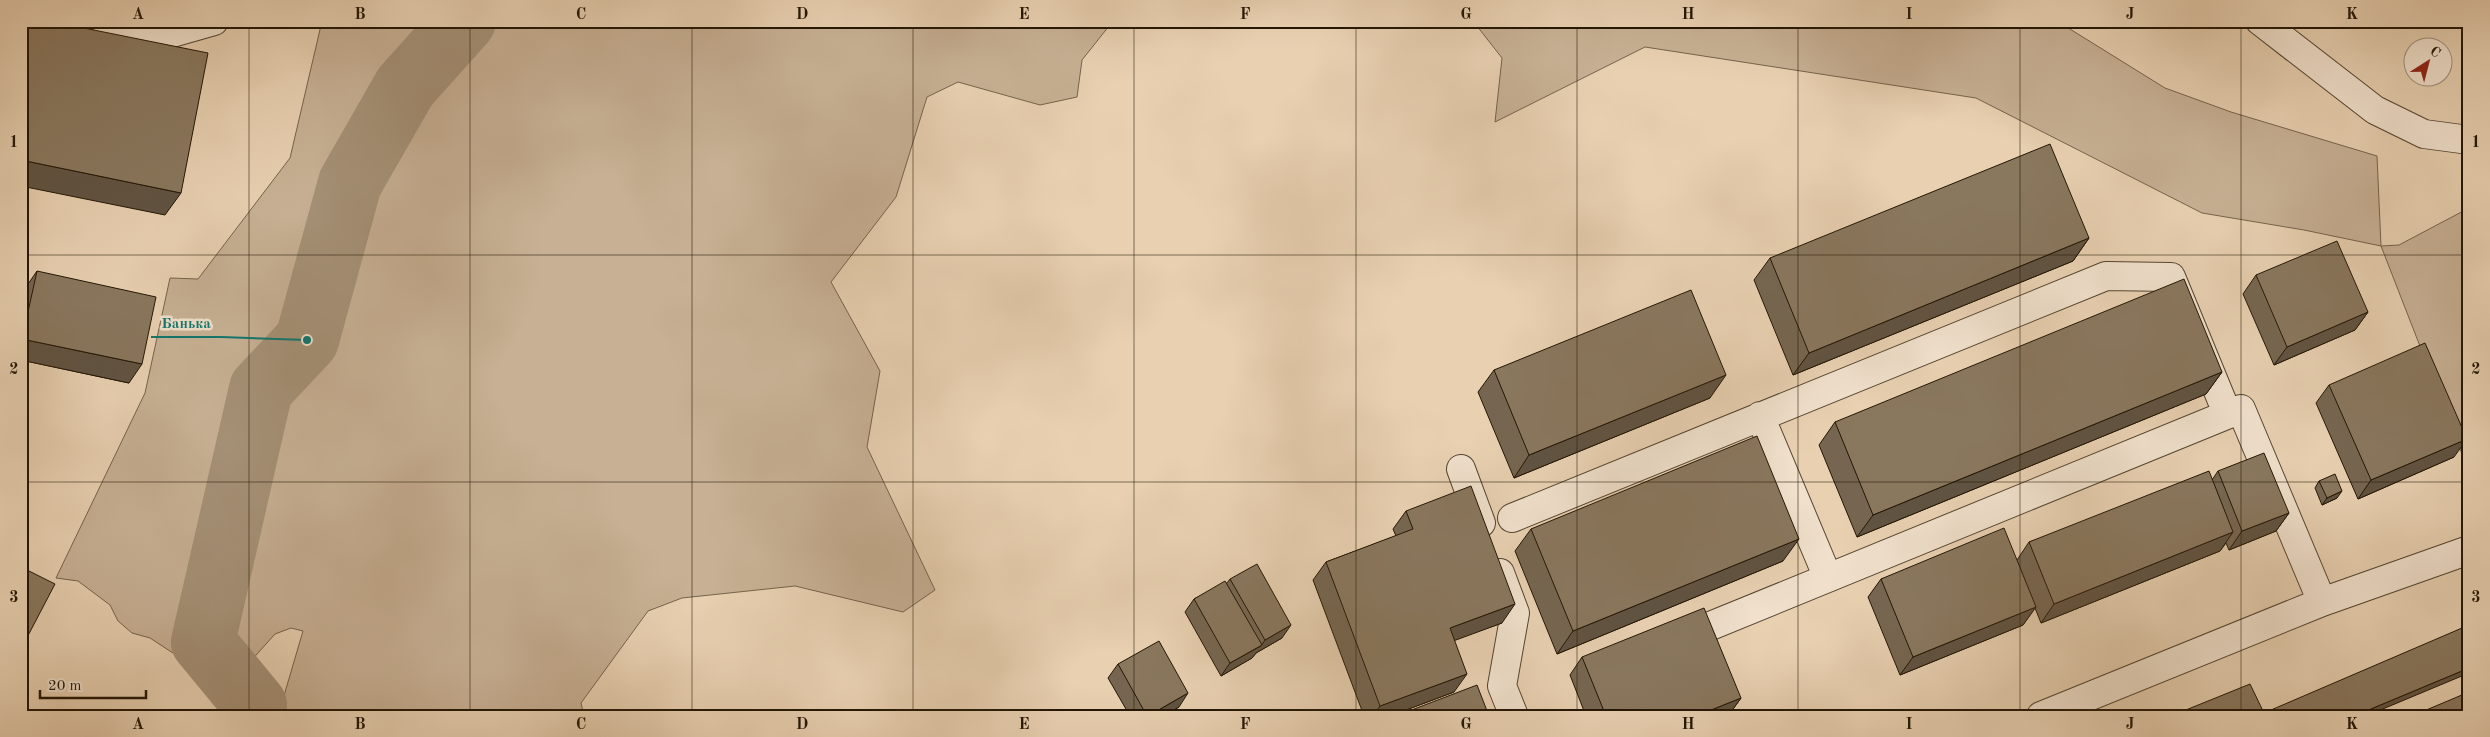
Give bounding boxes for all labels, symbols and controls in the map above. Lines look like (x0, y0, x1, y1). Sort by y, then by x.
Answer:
text: A (132, 7, 144, 23)
text: B (354, 7, 366, 23)
text: C (576, 7, 586, 23)
text: D (796, 7, 808, 23)
text: E (1018, 7, 1030, 23)
text: F (1240, 7, 1251, 23)
text: G (1460, 7, 1472, 23)
text: H (1681, 7, 1695, 23)
text: I (1905, 7, 1913, 23)
text: J (2126, 7, 2135, 23)
text: K (2346, 7, 2358, 23)
north arrow (2402, 38, 2452, 88)
text: С (2427, 44, 2443, 61)
text: 1 (9, 135, 19, 151)
text: 1 (2471, 135, 2481, 151)
callout: Банька (151, 307, 221, 337)
text: Банька (161, 317, 211, 332)
text: 2 (9, 362, 19, 378)
text: 2 (2471, 362, 2481, 378)
text: 3 (9, 590, 19, 606)
text: 3 (2471, 590, 2481, 606)
scale bar (40, 667, 146, 699)
text: 20 m (48, 679, 82, 694)
text: A (132, 717, 144, 733)
text: B (354, 717, 366, 733)
text: C (576, 717, 586, 733)
text: D (796, 717, 808, 733)
text: E (1018, 717, 1030, 733)
text: F (1240, 717, 1251, 733)
text: G (1460, 717, 1472, 733)
text: H (1681, 717, 1695, 733)
text: I (1905, 717, 1913, 733)
text: J (2126, 717, 2135, 733)
text: K (2346, 717, 2358, 733)

